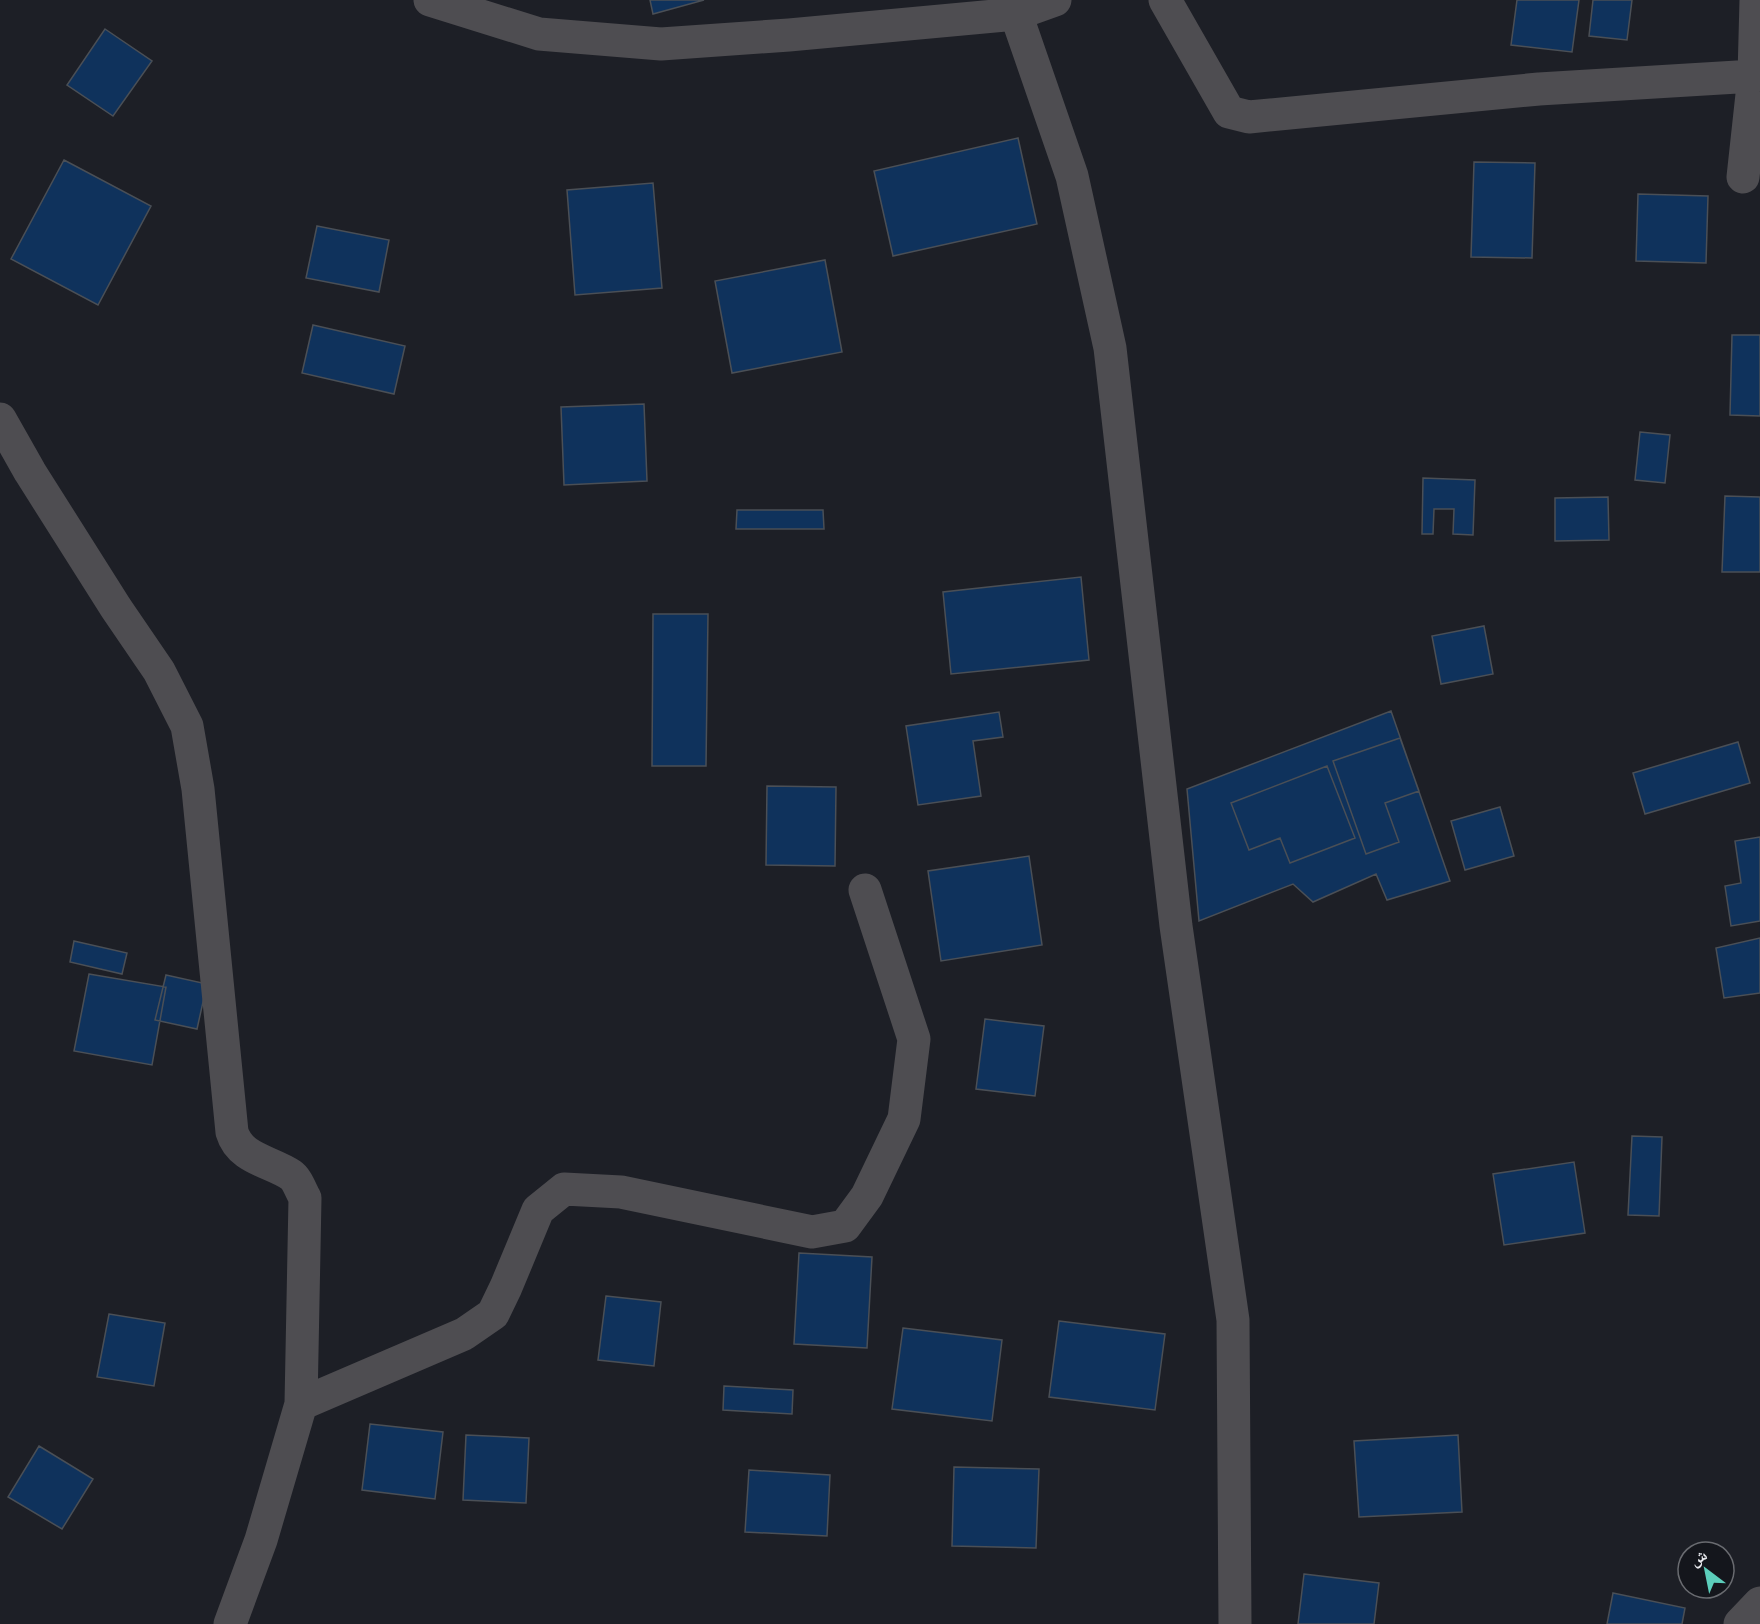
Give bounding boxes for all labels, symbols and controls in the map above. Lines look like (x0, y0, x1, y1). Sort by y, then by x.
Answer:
north arrow (1676, 1540, 1736, 1600)
text: ش (1685, 1543, 1711, 1571)

